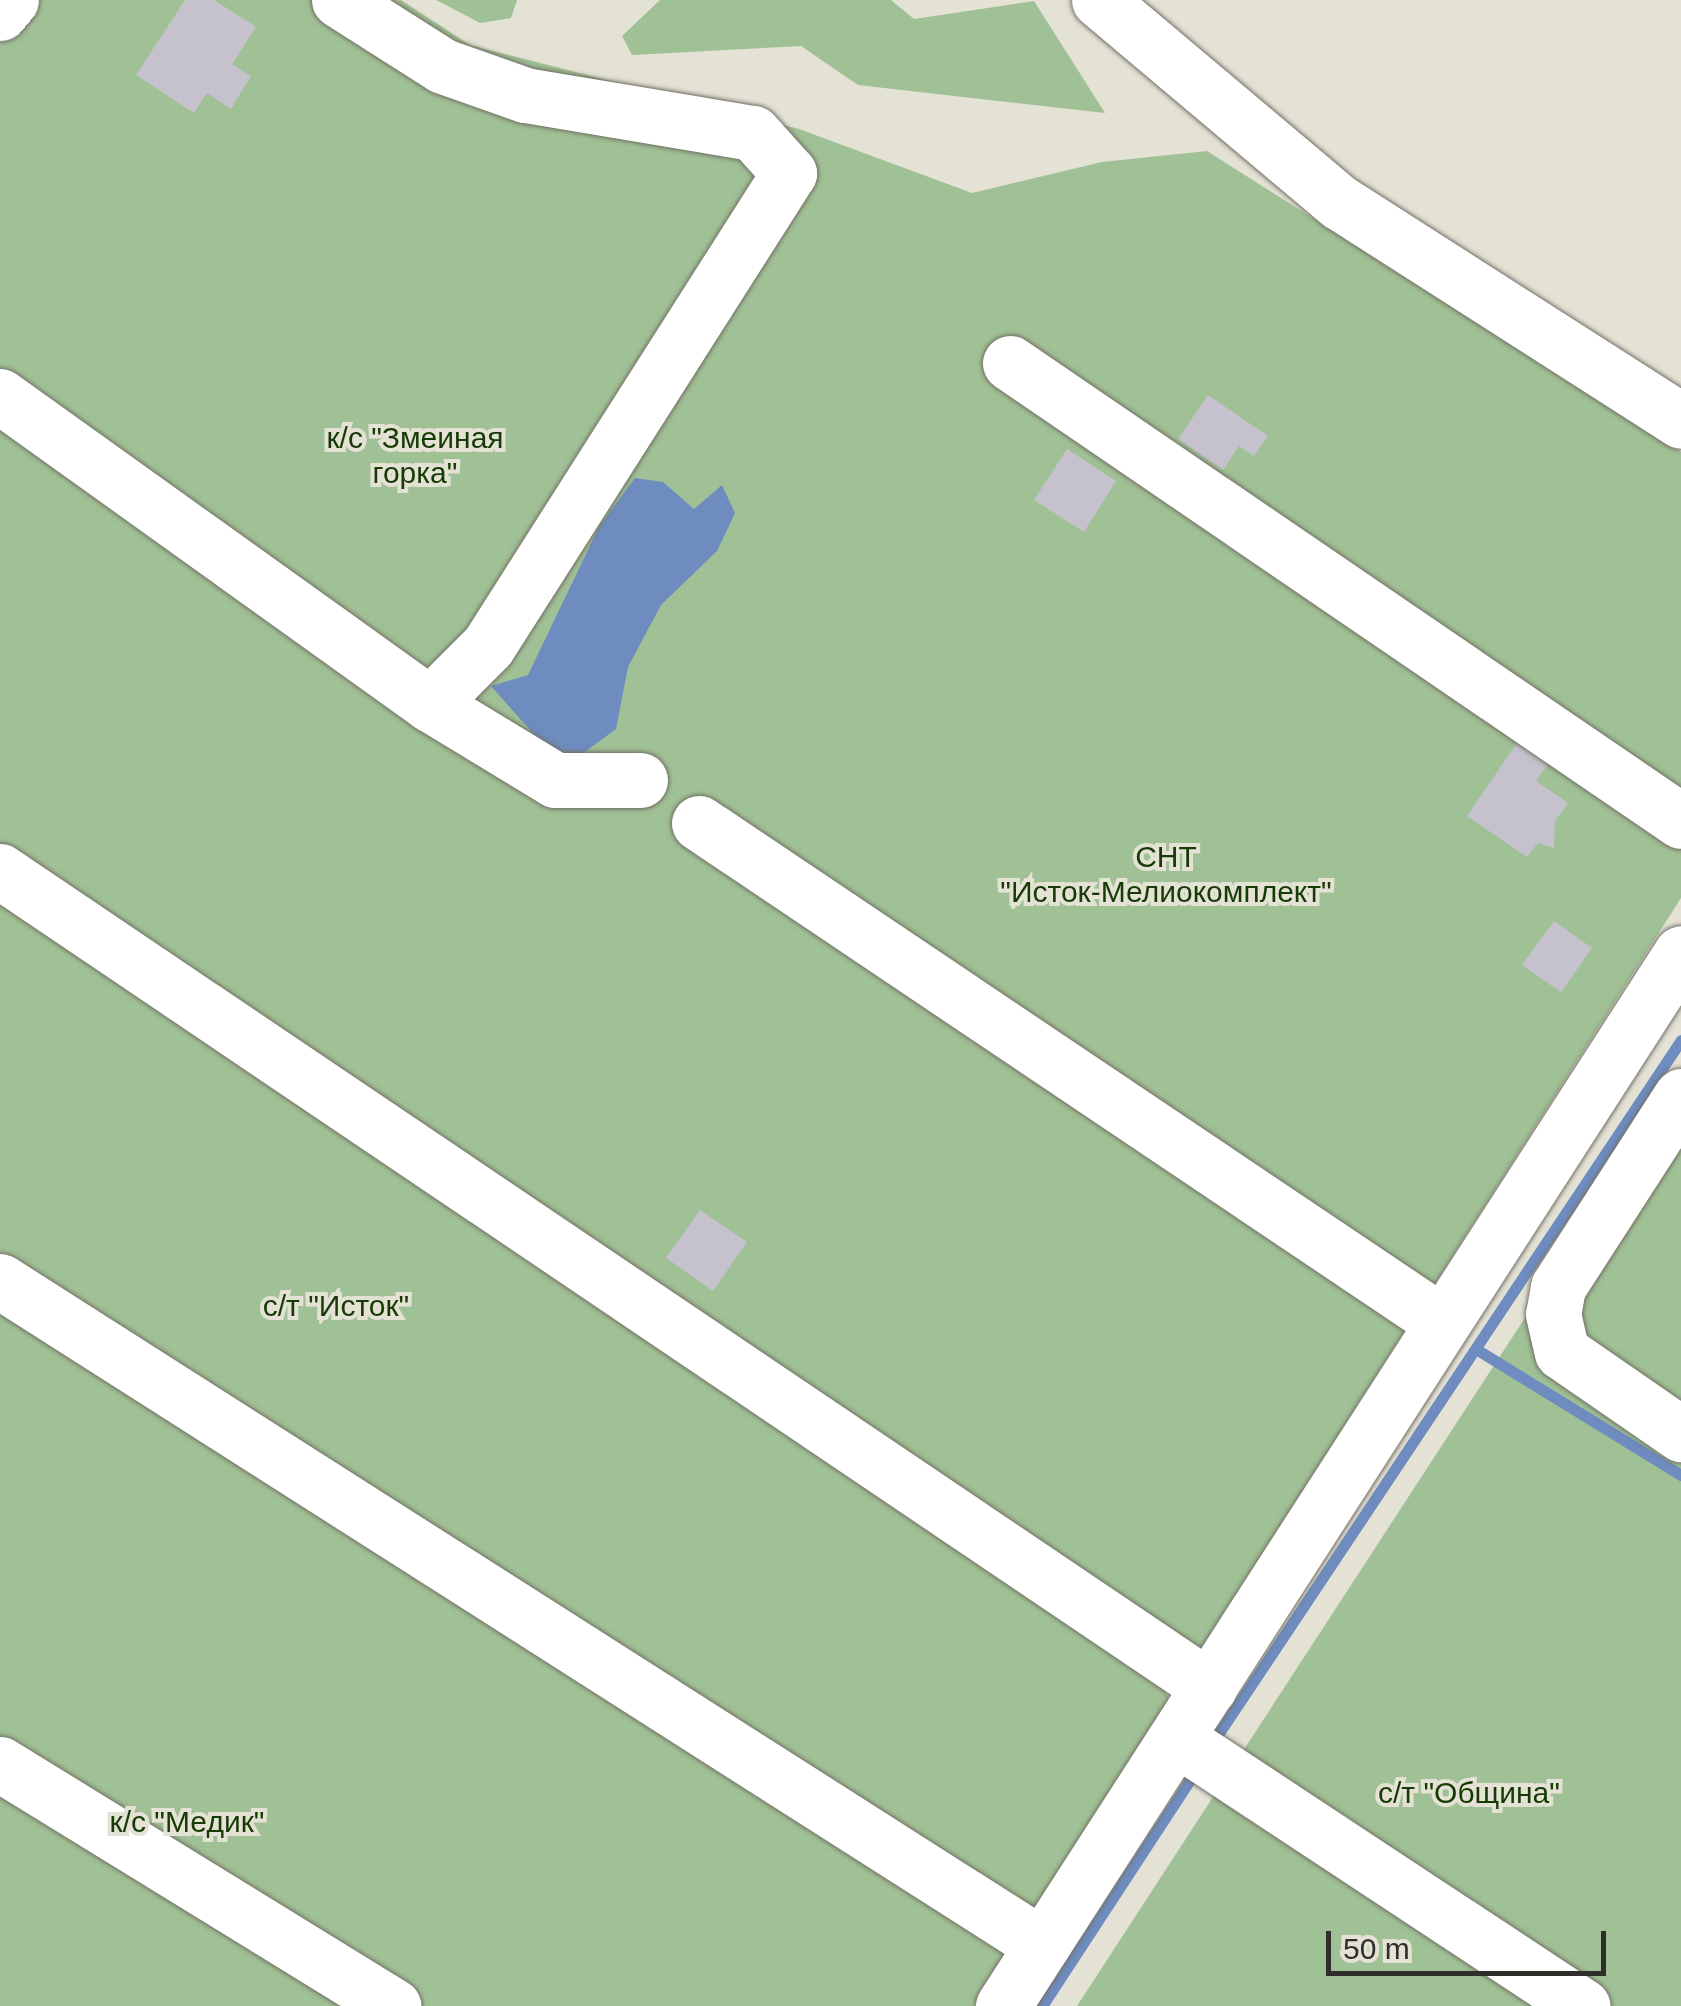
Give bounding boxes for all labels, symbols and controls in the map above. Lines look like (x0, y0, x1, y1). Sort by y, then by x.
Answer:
park label: к/с "Змеиная горка" (326, 420, 504, 490)
park label: СНТ "Исток-Мелиокомплект" (1000, 839, 1332, 910)
park label: с/т "Исток" (263, 1288, 409, 1324)
park label: с/т "Община" (1378, 1775, 1560, 1811)
park label: к/с "Медик" (110, 1804, 264, 1840)
scale bar (1331, 1911, 1611, 1973)
text: 50 m (1343, 1932, 1410, 1965)

